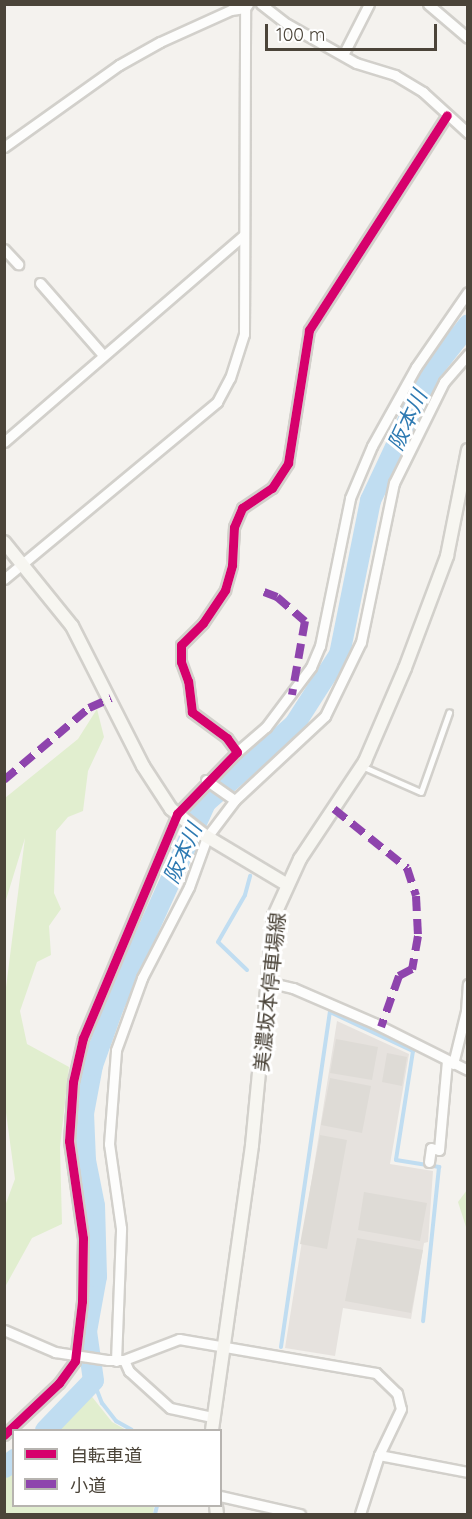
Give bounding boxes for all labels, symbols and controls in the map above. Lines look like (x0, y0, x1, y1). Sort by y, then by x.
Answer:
scale bar (268, 12, 440, 50)
text: 100 m (276, 23, 325, 46)
water label: 阪本川 (382, 386, 432, 454)
water label: 阪本川 (158, 819, 206, 887)
street label: 美濃坂本停車場線 (249, 911, 289, 1073)
legend (12, 1429, 222, 1507)
text: 自転車道 (70, 1444, 142, 1467)
text: 小道 (70, 1474, 106, 1497)

